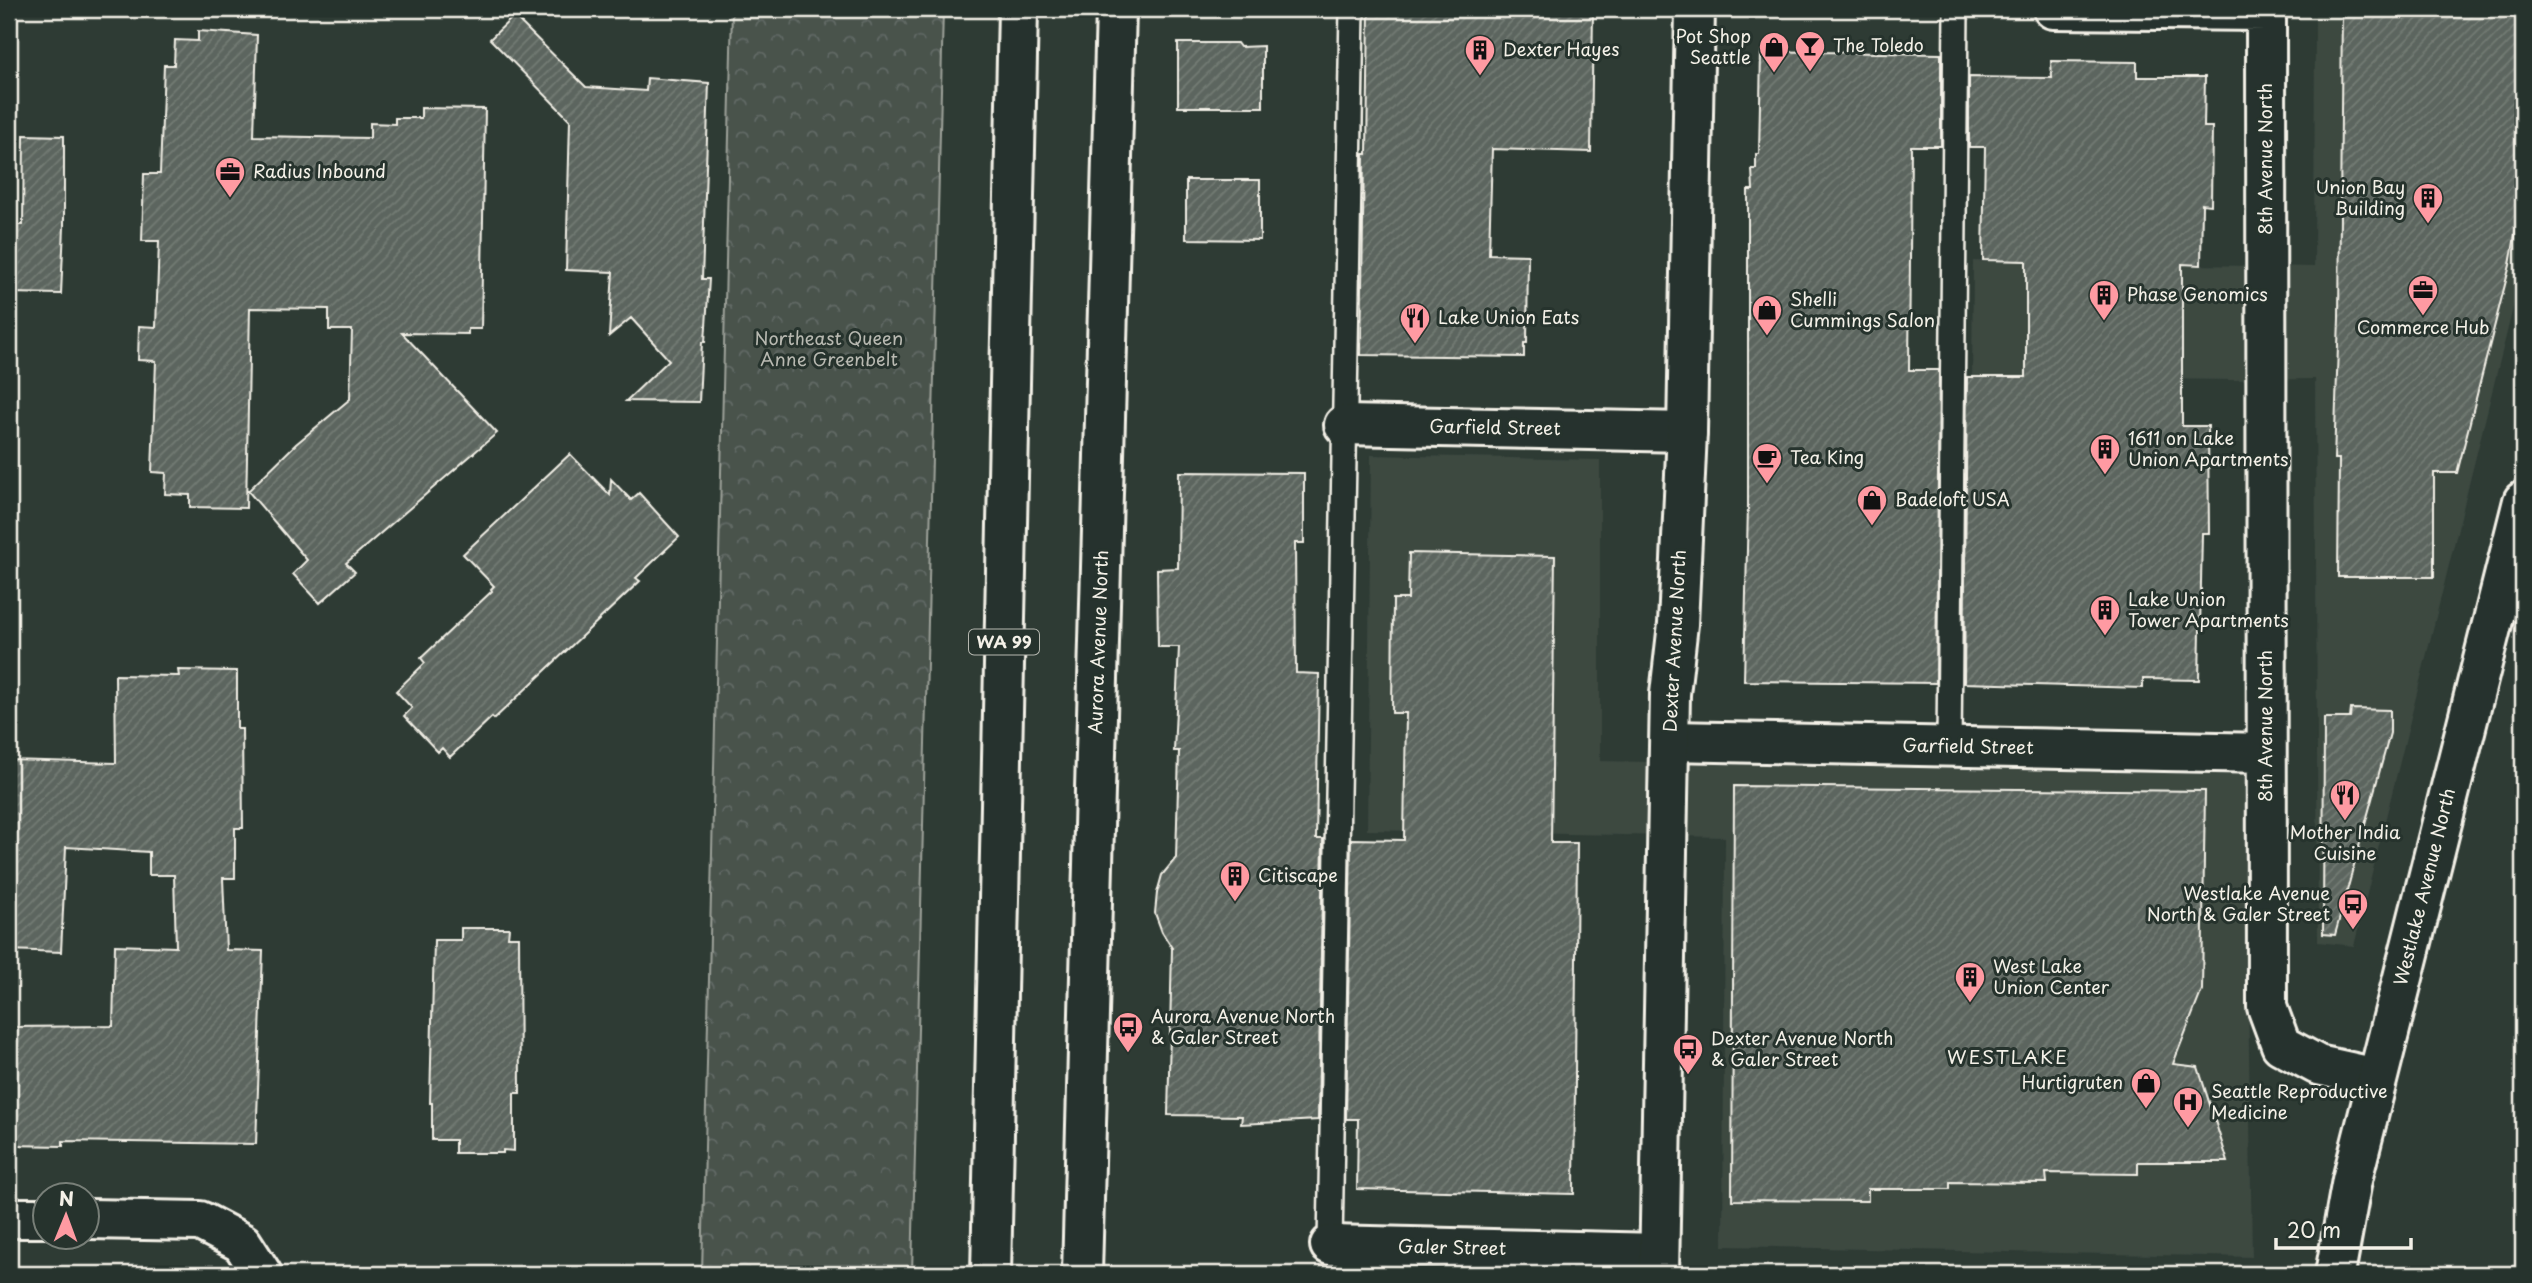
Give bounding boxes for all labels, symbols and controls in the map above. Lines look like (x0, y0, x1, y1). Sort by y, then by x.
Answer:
place label: Pot Shop Seattle (1675, 22, 1751, 70)
bar icon: The Toledo (1793, 29, 1827, 73)
shop icon: Pot Shop Seattle (1757, 30, 1791, 74)
place label: The Toledo (1833, 31, 1924, 58)
building icon: Dexter Hayes (1463, 33, 1497, 77)
place label: Dexter Hayes (1503, 35, 1619, 62)
street label: 8th Avenue North (2251, 83, 2278, 235)
office icon: Radius Inbound (213, 155, 247, 199)
place label: Radius Inbound (253, 157, 386, 184)
place label: Union Bay Building (2316, 173, 2405, 221)
building icon: Union Bay Building (2411, 181, 2445, 225)
office icon: Commerce Hub (2406, 273, 2440, 317)
building icon: Phase Genomics (2087, 278, 2121, 322)
place label: Phase Genomics (2127, 280, 2268, 307)
place label: Shelli Cummings Salon (1790, 285, 1935, 333)
shop icon: Shelli Cummings Salon (1750, 293, 1784, 337)
restaurant icon: Lake Union Eats (1398, 301, 1432, 345)
place label: Lake Union Eats (1438, 303, 1579, 330)
place label: Commerce Hub (2357, 313, 2489, 340)
park label: Northeast Queen Anne Greenbelt (755, 324, 903, 372)
street label: Garfield Street (1429, 412, 1561, 441)
place label: 1611 on Lake Union Apartments (2128, 424, 2289, 472)
building icon: 1611 on Lake Union Apartments (2088, 432, 2122, 476)
cafe icon: Tea King (1750, 441, 1784, 485)
place label: Tea King (1790, 443, 1864, 470)
shop icon: Badeloft USA (1855, 483, 1889, 527)
place label: Badeloft USA (1895, 485, 2010, 512)
street label: Aurora Avenue North (1081, 549, 1114, 734)
street label: Dexter Avenue North (1655, 549, 1692, 733)
place label: Lake Union Tower Apartments (2128, 585, 2289, 633)
building icon: Lake Union Tower Apartments (2088, 593, 2122, 637)
road number: WA 99 (969, 629, 1039, 654)
street label: 8th Avenue North (2251, 650, 2278, 802)
street label: Garfield Street (1902, 731, 2034, 760)
restaurant icon: Mother India Cuisine (2328, 778, 2362, 822)
street label: Westlake Avenue North (2386, 785, 2461, 988)
place label: Mother India Cuisine (2290, 818, 2401, 866)
building icon: Citiscape (1218, 859, 1252, 903)
place label: Citiscape (1258, 861, 1338, 888)
place label: Westlake Avenue North & Galer Street (2147, 879, 2330, 927)
bus stop icon: Westlake Avenue North & Galer Street (2336, 887, 2370, 931)
place label: West Lake Union Center (1993, 952, 2110, 1000)
building icon: West Lake Union Center (1953, 960, 1987, 1004)
place label: Aurora Avenue North & Galer Street (1151, 1002, 1335, 1050)
bus stop icon: Aurora Avenue North & Galer Street (1111, 1010, 1145, 1054)
place label: Dexter Avenue North & Galer Street (1711, 1024, 1894, 1072)
bus stop icon: Dexter Avenue North & Galer Street (1671, 1032, 1705, 1076)
district label: WESTLAKE (1947, 1042, 2069, 1070)
shop icon: Hurtigruten (2129, 1066, 2163, 1110)
place label: Hurtigruten (2022, 1068, 2123, 1095)
place label: Seattle Reproductive Medicine (2211, 1077, 2388, 1125)
hospital icon: Seattle Reproductive Medicine (2171, 1085, 2205, 1129)
north arrow (32, 1182, 102, 1252)
text: N (59, 1184, 74, 1212)
scale bar (2276, 1206, 2411, 1250)
text: 20 m (2287, 1213, 2341, 1245)
street label: Galer Street (1398, 1232, 1506, 1261)

